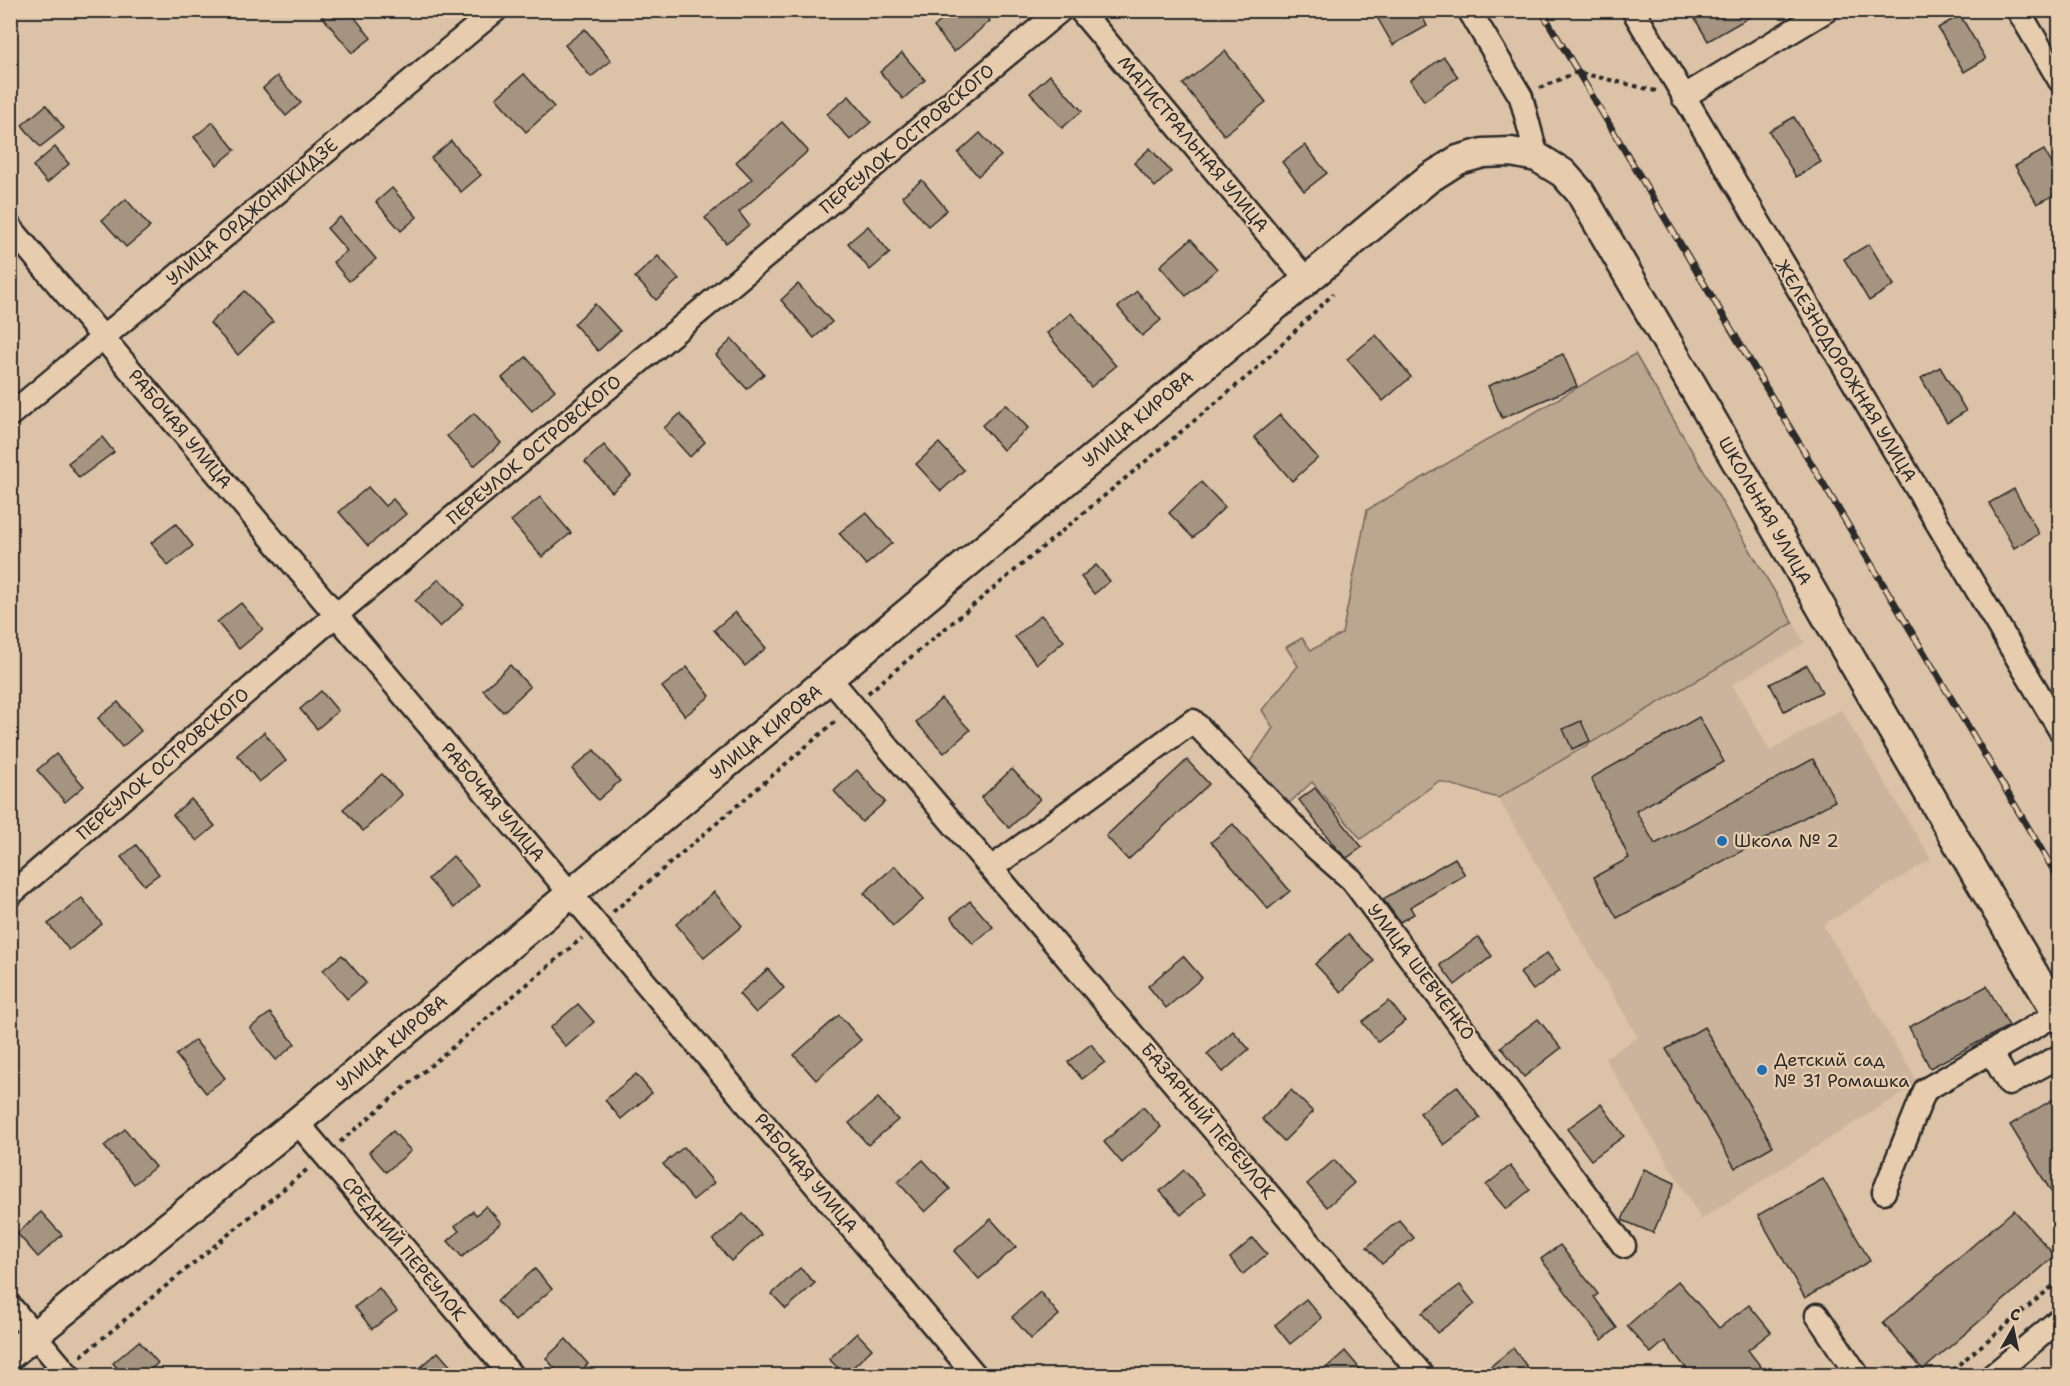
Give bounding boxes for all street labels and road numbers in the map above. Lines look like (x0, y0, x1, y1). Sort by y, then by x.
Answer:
street label: МАГИСТРАЛЬНАЯ УЛИЦА (1112, 51, 1274, 237)
street label: ПЕРЕУЛОК ОСТРОВСКОГО (815, 59, 999, 219)
street label: УЛИЦА ОРДЖОНИКИДЗЕ (161, 133, 343, 291)
street label: ЖЕЛЕЗНОДОРОЖНАЯ УЛИЦА (1770, 255, 1922, 487)
street label: РАБОЧАЯ УЛИЦА (123, 364, 237, 494)
street label: УЛИЦА КИРОВА (1077, 365, 1199, 473)
street label: ПЕРЕУЛОК ОСТРОВСКОГО (442, 370, 626, 530)
street label: ШКОЛЬНАЯ УЛИЦА (1713, 432, 1817, 590)
street label: УЛИЦА КИРОВА (705, 679, 827, 785)
street label: ПЕРЕУЛОК ОСТРОВСКОГО (72, 682, 254, 846)
street label: РАБОЧАЯ УЛИЦА (436, 737, 550, 867)
street label: УЛИЦА ШЕВЧЕНКО (1362, 899, 1480, 1045)
street label: УЛИЦА КИРОВА (331, 989, 453, 1097)
street label: БАЗАРНЫЙ ПЕРЕУЛОК (1135, 1038, 1281, 1204)
street label: РАБОЧАЯ УЛИЦА (749, 1108, 863, 1238)
street label: СРЕДНИЙ ПЕРЕУЛОК (336, 1172, 472, 1327)

